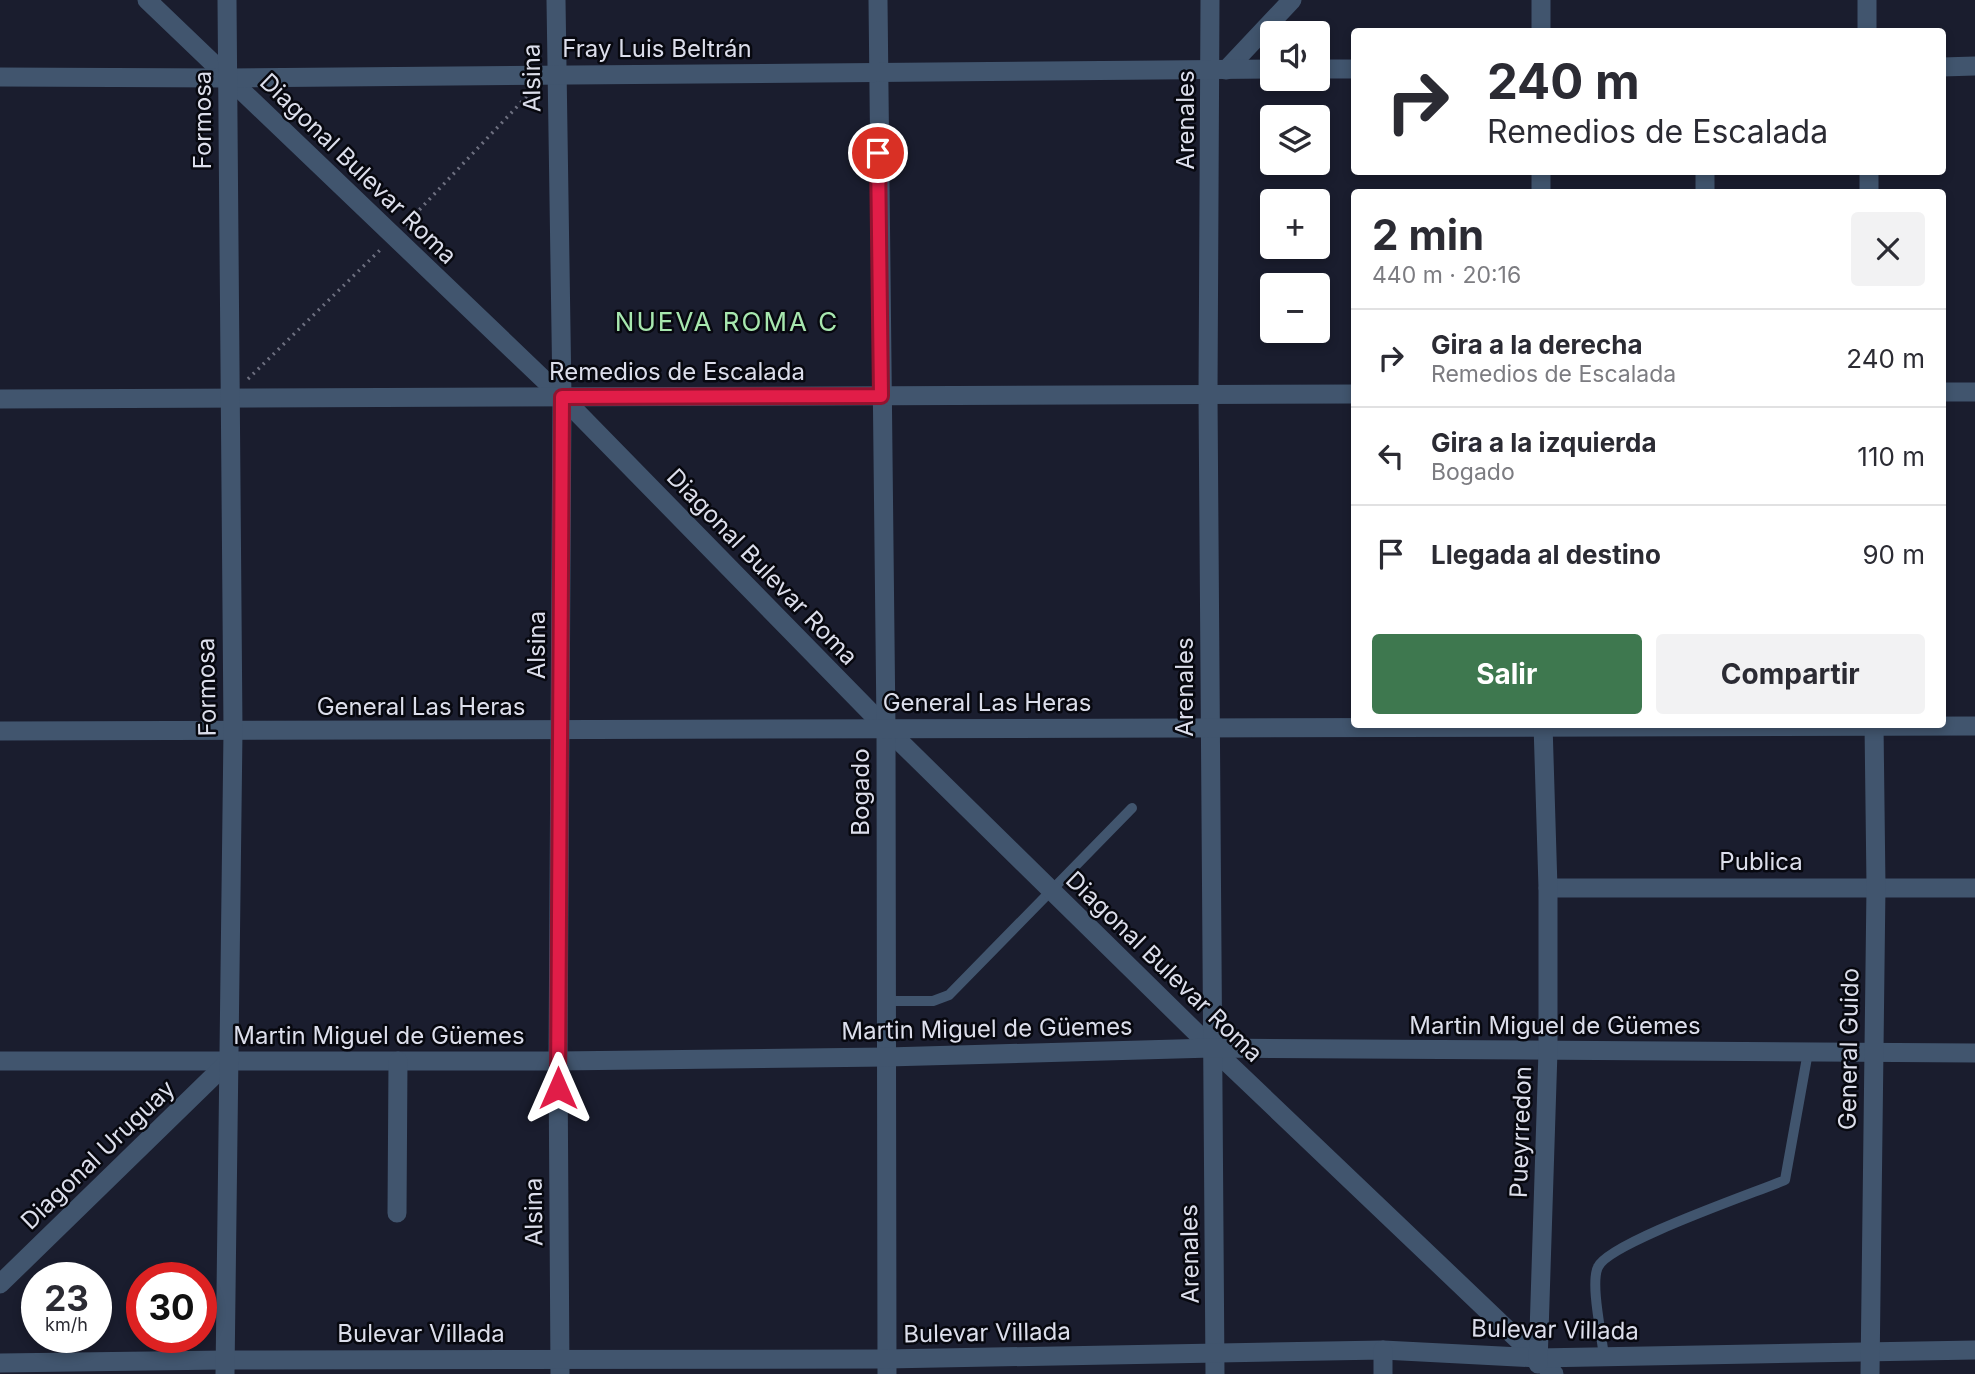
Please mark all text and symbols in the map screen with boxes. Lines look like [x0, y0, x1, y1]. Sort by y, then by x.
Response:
map controls [1260, 21, 1330, 343]
button: sound [1260, 21, 1330, 91]
street label: Fray Luis Beltrán [562, 34, 752, 63]
street label: Alsina [516, 44, 547, 113]
text: 240 m [1487, 52, 1640, 111]
icon: right [1372, 56, 1463, 147]
street label: Diagonal Bulevar Roma [254, 67, 463, 270]
street label: Arenales [1171, 70, 1200, 170]
street label: Formosa [188, 71, 217, 169]
button: layers [1260, 105, 1330, 175]
text: Remedios de Escalada [1487, 112, 1828, 151]
pin [848, 123, 908, 183]
icon: arrive [859, 134, 897, 172]
button: + [1260, 189, 1330, 259]
text: 2 min [1372, 209, 1484, 260]
button: close [1851, 212, 1925, 286]
text: 440 m · 20:16 [1372, 261, 1521, 289]
button: − [1260, 273, 1330, 343]
district label: NUEVA ROMA C [615, 306, 839, 337]
text: Gira a la derecha [1431, 329, 1643, 360]
icon: right [1372, 339, 1410, 377]
text: 240 m [1846, 343, 1925, 374]
street label: Remedios de Escalada [549, 357, 805, 386]
text: Remedios de Escalada [1431, 360, 1676, 388]
text: Gira a la izquierda [1431, 427, 1657, 458]
icon: left [1372, 437, 1410, 475]
text: 110 m [1857, 441, 1925, 472]
text: Bogado [1431, 458, 1515, 486]
street label: Diagonal Bulevar Roma [661, 462, 864, 671]
icon: arrive [1372, 535, 1410, 573]
text: Llegada al destino [1431, 539, 1661, 570]
text: 90 m [1862, 539, 1925, 570]
street label: Alsina [522, 611, 551, 679]
button: Salir [1372, 634, 1642, 714]
button: Compartir [1656, 634, 1925, 714]
street label: Formosa [191, 637, 222, 737]
street label: Arenales [1170, 637, 1199, 737]
street label: General Las Heras [883, 688, 1091, 717]
street label: General Las Heras [317, 692, 525, 721]
street label: Bogado [846, 748, 875, 836]
street label: Publica [1719, 847, 1803, 876]
street label: Diagonal Bulevar Roma [1060, 865, 1269, 1068]
street label: General Guido [1833, 968, 1864, 1130]
street label: Martin Miguel de Güemes [841, 1011, 1133, 1046]
street label: Martin Miguel de Güemes [1409, 1011, 1701, 1040]
street label: Martin Miguel de Güemes [233, 1021, 525, 1050]
position arrow [521, 1051, 595, 1125]
street label: Pueyrredon [1504, 1066, 1537, 1198]
street label: Diagonal Uruguay [15, 1074, 181, 1235]
street label: Alsina [518, 1178, 549, 1247]
street label: Arenales [1174, 1204, 1205, 1304]
speed limit sign: 30 [126, 1262, 217, 1353]
text: 23 [44, 1277, 89, 1319]
text: km/h [45, 1314, 88, 1335]
street label: Bulevar Villada [1471, 1314, 1639, 1345]
street label: Bulevar Villada [903, 1317, 1071, 1348]
street label: Bulevar Villada [337, 1319, 505, 1348]

